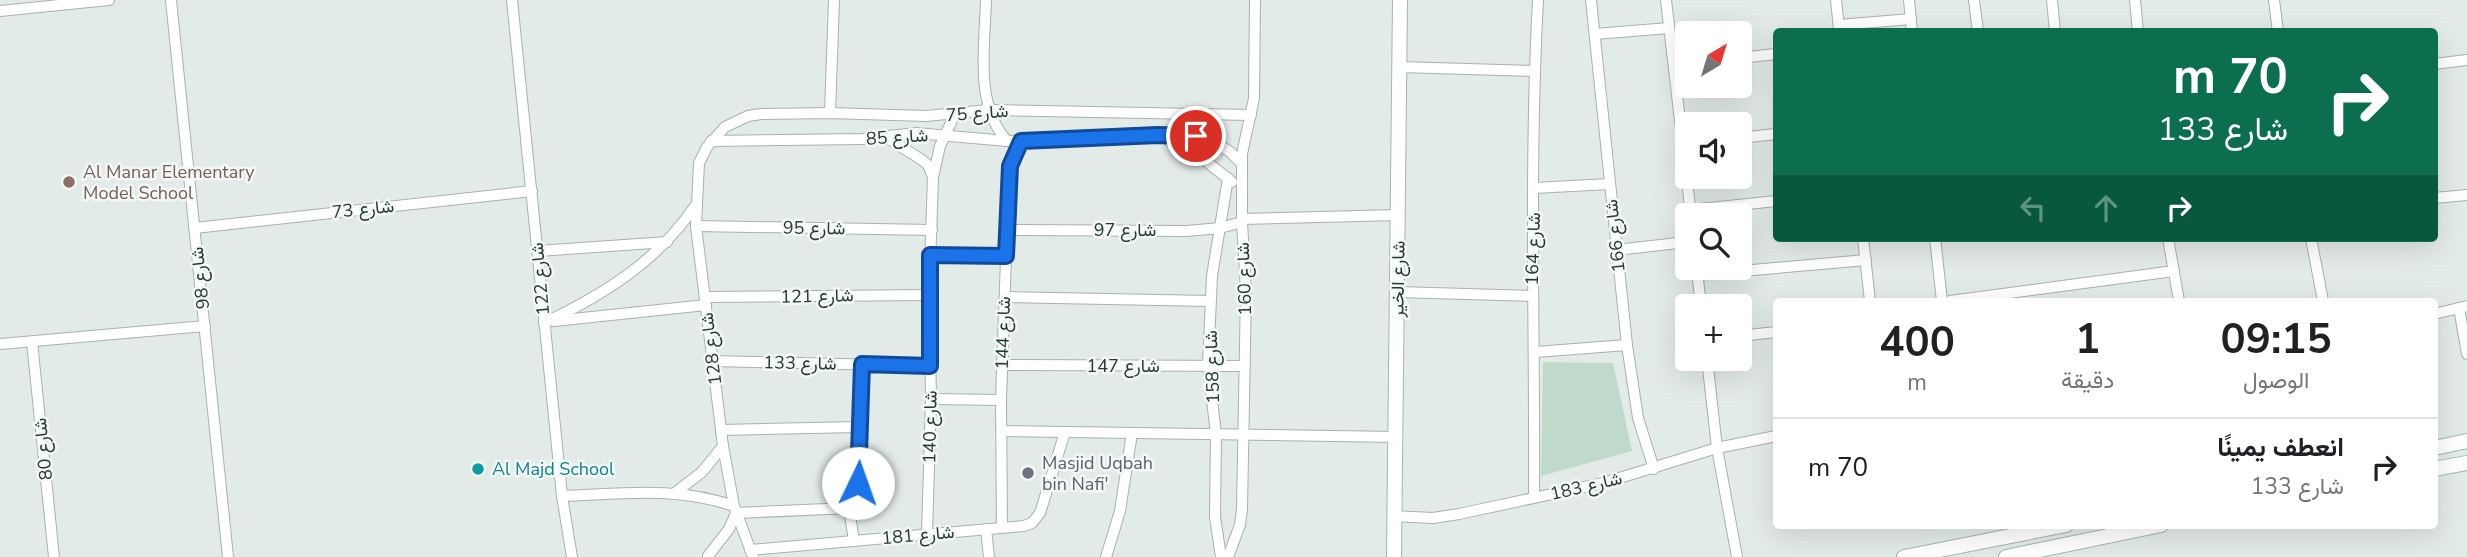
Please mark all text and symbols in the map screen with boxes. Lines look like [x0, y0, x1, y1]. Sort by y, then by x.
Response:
north arrow [1675, 21, 1752, 98]
map controls [1675, 21, 1752, 371]
text: 70 m [2173, 43, 2288, 110]
icon: right [2312, 56, 2403, 147]
street label: شارع 75 [945, 99, 1009, 127]
pin [1166, 106, 1226, 166]
text: شارع 133 [2158, 108, 2288, 151]
button: sound [1675, 112, 1752, 189]
icon: arrive [1177, 117, 1215, 155]
street label: شارع 85 [865, 123, 929, 151]
place label: Al Manar Elementary Model School [83, 160, 255, 205]
marker: Al Manar Elementary Model School [61, 174, 77, 190]
icon: left [2014, 189, 2052, 227]
icon: ahead [2087, 189, 2125, 227]
icon: right [2160, 189, 2198, 227]
street label: شارع 73 [331, 194, 395, 224]
street label: شارع 166 [1599, 198, 1631, 274]
button: search [1675, 203, 1752, 280]
street label: شارع 164 [1520, 212, 1546, 286]
street label: شارع 95 [783, 215, 845, 241]
street label: شارع 97 [1094, 218, 1156, 242]
street label: شارع 122 [525, 241, 555, 317]
street label: شارع الخير [1385, 241, 1411, 318]
street label: شارع 160 [1231, 242, 1257, 316]
street label: شارع 98 [185, 246, 215, 310]
street label: شارع 121 [780, 283, 854, 309]
button: + [1675, 294, 1752, 371]
street label: شارع 144 [990, 296, 1016, 370]
street label: شارع 128 [695, 311, 727, 387]
text: 1 [2075, 311, 2100, 368]
text: 09:15 [2221, 311, 2332, 368]
text: 400 [1879, 314, 1955, 371]
street label: شارع 158 [1199, 330, 1225, 404]
street label: شارع 133 [763, 350, 837, 376]
street label: شارع 147 [1086, 354, 1160, 378]
text: دقيقة [2061, 365, 2114, 396]
text: الوصول [2243, 365, 2309, 396]
text: m [1907, 367, 1927, 398]
street label: شارع 140 [917, 390, 943, 464]
street label: شارع 80 [28, 417, 58, 481]
text: انعطف يمينًا [2217, 430, 2344, 465]
position arrow [821, 446, 895, 520]
icon: right [2365, 448, 2403, 486]
text: 70 m [1808, 450, 1868, 485]
place label: Masjid Uqbah bin Nafi' [1042, 451, 1153, 496]
place label: Al Majd School [492, 457, 615, 481]
marker: Al Majd School [470, 461, 486, 477]
marker: Masjid Uqbah bin Nafi' [1020, 465, 1036, 481]
street label: شارع 183 [1548, 466, 1624, 506]
text: شارع 133 [2250, 471, 2344, 502]
street label: شارع 181 [880, 520, 956, 550]

